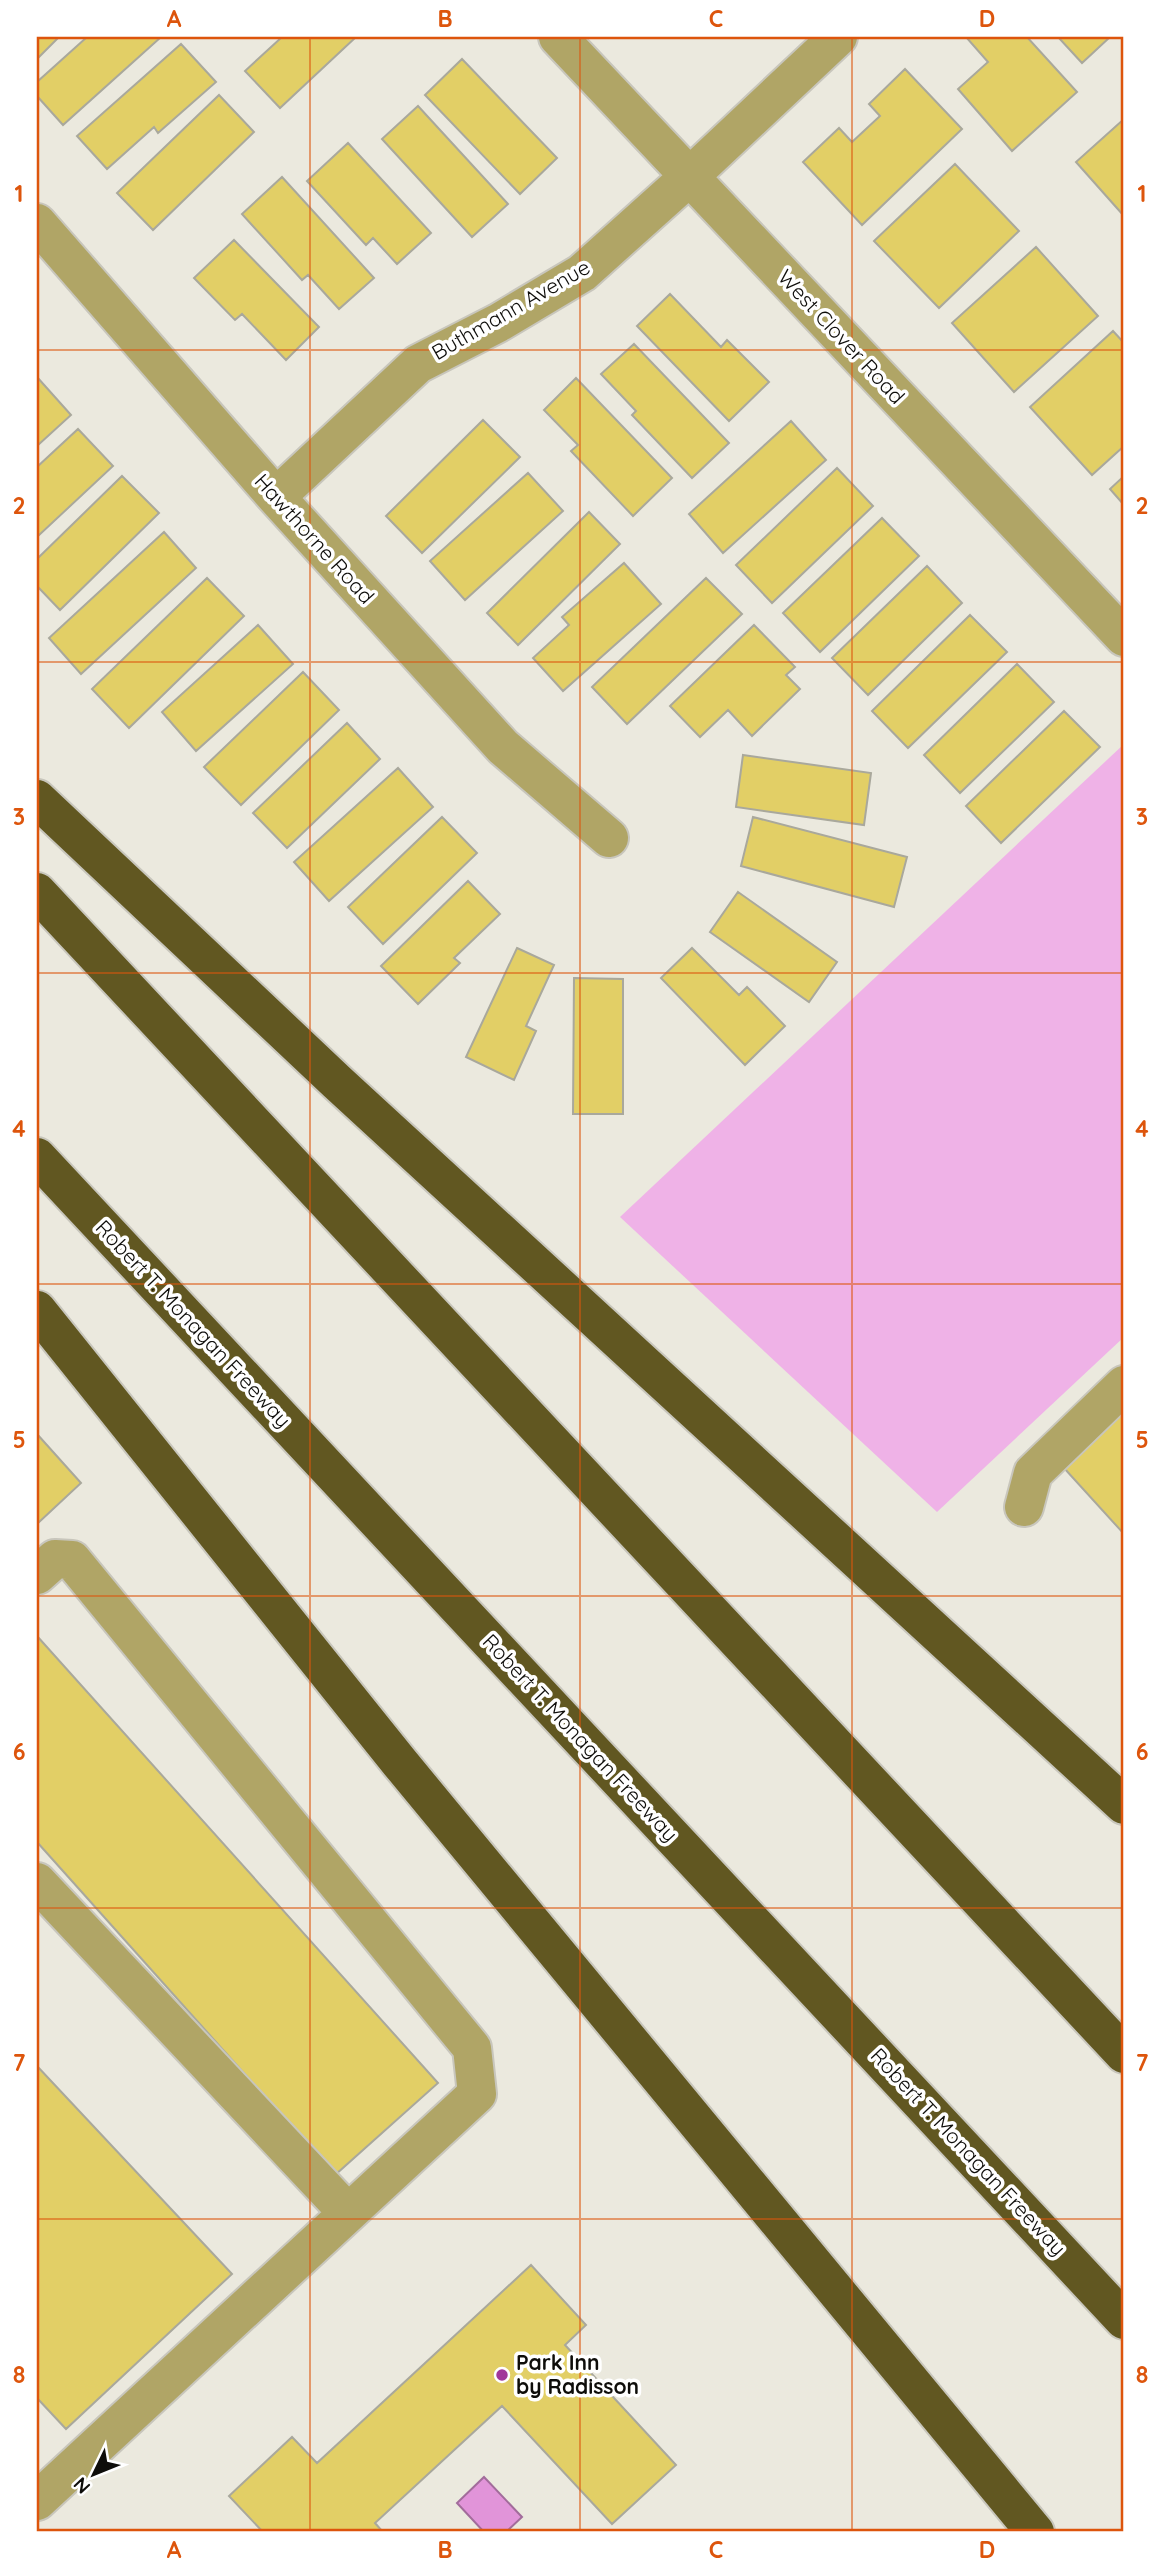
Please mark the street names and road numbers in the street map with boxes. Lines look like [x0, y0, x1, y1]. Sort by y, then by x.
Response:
street label: Buthmann Avenue [427, 253, 594, 365]
street label: West Clover Road [773, 264, 911, 409]
street label: Hawthorne Road [249, 468, 380, 609]
street label: Robert T. Monagan Freeway [91, 1214, 297, 1433]
street label: Robert T. Monagan Freeway [478, 1628, 684, 1847]
street label: Robert T. Monagan Freeway [866, 2042, 1072, 2261]

